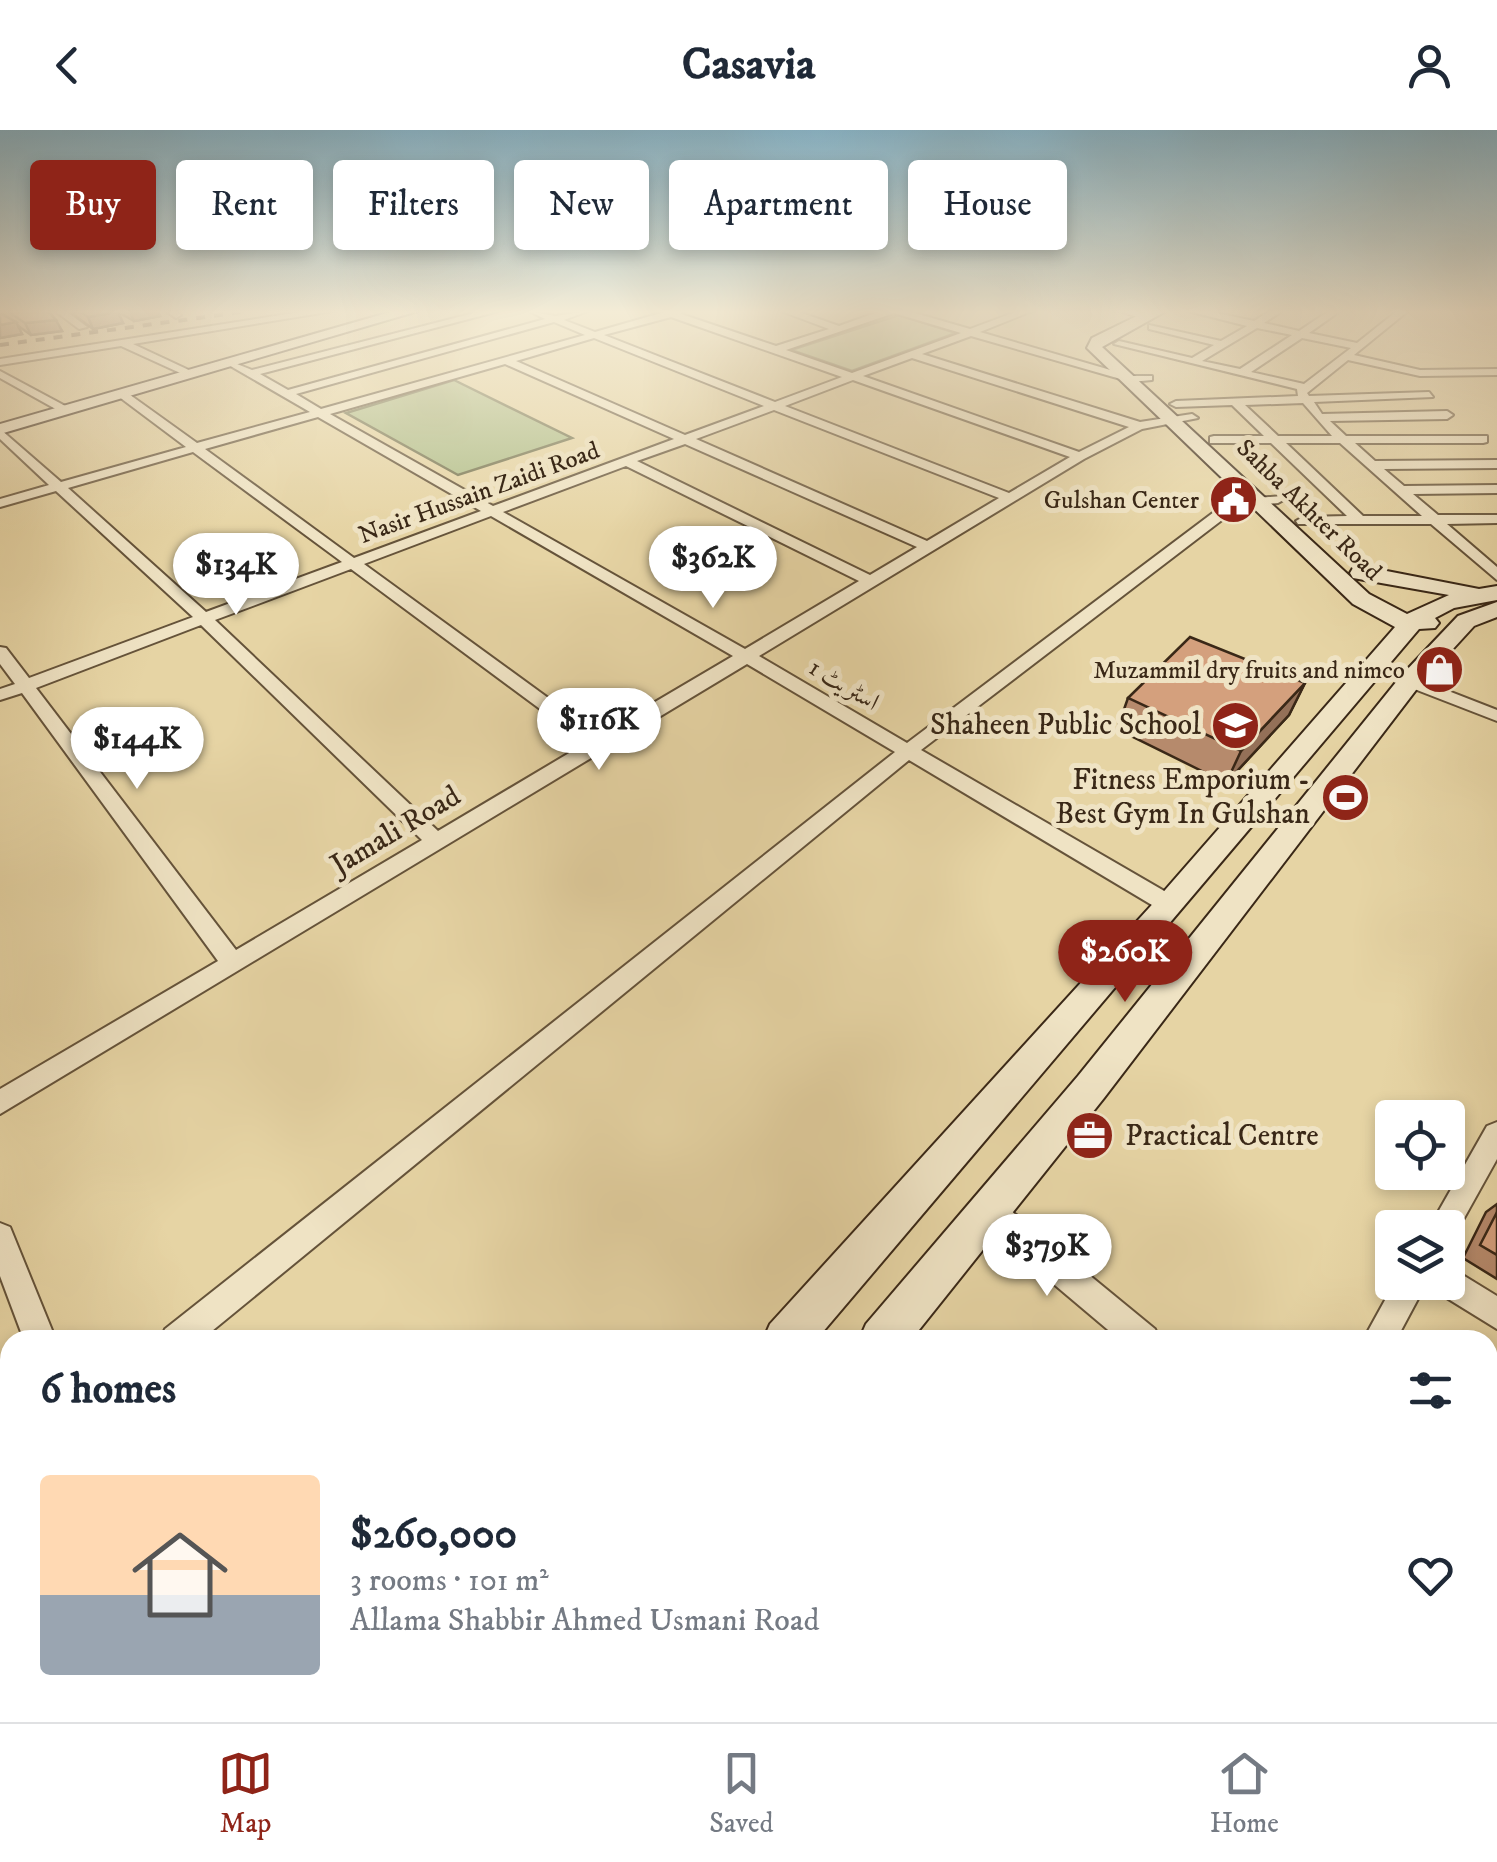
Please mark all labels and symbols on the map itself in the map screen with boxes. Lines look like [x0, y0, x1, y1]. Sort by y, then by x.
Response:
street label: Sahba Akhter Road [1230, 433, 1389, 588]
street label: Nasir Hussain Zaidi Road [354, 435, 604, 551]
public building icon: Gulshan Center [1208, 474, 1260, 526]
place label: Gulshan Center [1044, 485, 1200, 516]
pin: $362K [643, 526, 783, 611]
pin: $134K [166, 533, 306, 618]
shop icon: Muzammil dry fruits and nimco [1414, 644, 1466, 696]
street label: اسٹریٹ 1 [803, 652, 885, 718]
place label: Muzammil dry fruits and nimco [1093, 655, 1405, 686]
pin: $116K [529, 688, 669, 773]
school or university icon: Shaheen Public School [1210, 699, 1262, 751]
pin: $144K [67, 707, 207, 792]
place label: Shaheen Public School [930, 707, 1201, 744]
place label: Fitness Emporium - Best Gym In Gulshan [1055, 762, 1310, 833]
sports icon: Fitness Emporium - Best Gym In Gulshan [1319, 771, 1371, 823]
street label: Jamali Road [322, 778, 468, 886]
pin: $260K [1055, 920, 1195, 1005]
office icon: Practical Centre [1064, 1110, 1116, 1162]
place label: Practical Centre [1125, 1118, 1319, 1155]
pin: $379K [977, 1214, 1117, 1299]

